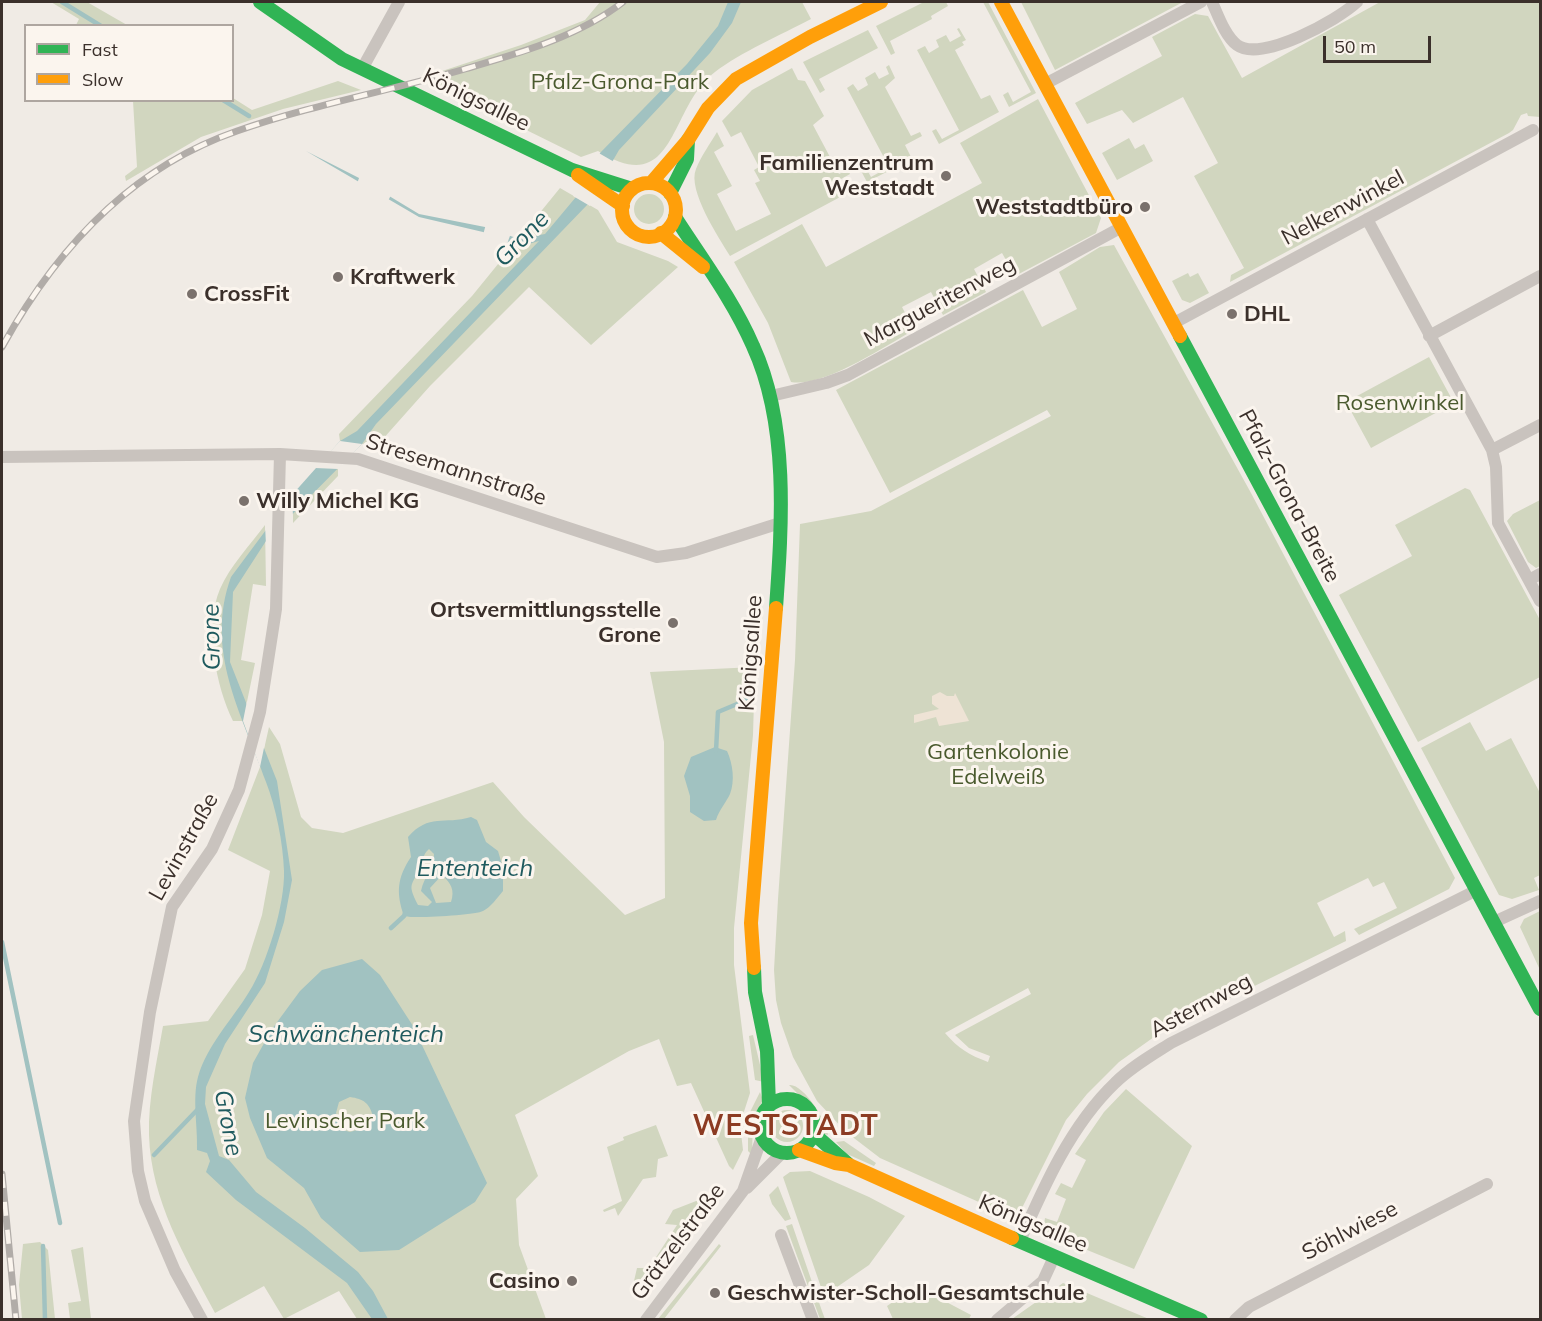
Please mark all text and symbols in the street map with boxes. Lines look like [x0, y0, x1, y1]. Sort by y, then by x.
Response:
legend [24, 24, 234, 102]
scale bar [1326, 24, 1434, 62]
text: 50 m [1334, 35, 1376, 58]
text: Fast [82, 38, 118, 61]
street label: Königsallee [418, 63, 534, 137]
text: Slow [82, 68, 123, 91]
park label: Pfalz-Grona-Park [531, 69, 709, 95]
place label: Familienzentrum Weststadt [759, 150, 934, 202]
street label: Nelkenwinkel [1277, 165, 1409, 251]
marker: Familienzentrum Weststadt [939, 169, 953, 183]
place label: Weststadtbüro [975, 194, 1133, 220]
marker: Weststadtbüro [1138, 200, 1152, 214]
water label: Grone [488, 205, 556, 273]
street label: Margueritenweg [860, 251, 1020, 353]
place label: Kraftwerk [350, 264, 455, 290]
marker: Kraftwerk [331, 270, 345, 284]
place label: CrossFit [204, 281, 289, 307]
marker: CrossFit [185, 287, 199, 301]
place label: DHL [1244, 301, 1290, 327]
marker: DHL [1225, 307, 1239, 321]
park label: Rosenwinkel [1336, 390, 1464, 416]
street label: Pfalz-Grona-Breite [1232, 405, 1346, 587]
street label: Stresemannstraße [363, 428, 549, 512]
place label: Willy Michel KG [256, 488, 419, 514]
marker: Willy Michel KG [237, 494, 251, 508]
street label: Königsallee [734, 594, 768, 712]
place label: Ortsvermittlungsstelle Grone [430, 597, 661, 648]
water label: Grone [197, 603, 227, 671]
marker: Ortsvermittlungsstelle Grone [666, 616, 680, 630]
park label: Gartenkolonie Edelweiß [927, 739, 1069, 790]
street label: Levinstraße [144, 789, 224, 905]
water label: Ententeich [417, 855, 533, 883]
street label: Asternweg [1146, 968, 1256, 1044]
water label: Schwänchenteich [248, 1021, 444, 1049]
water label: Grone [207, 1087, 249, 1159]
park label: Levinscher Park [265, 1108, 425, 1134]
district label: WESTSTADT [693, 1110, 879, 1144]
street label: Grätzelstraße [626, 1179, 730, 1305]
street label: Königsallee [974, 1189, 1092, 1259]
street label: Söhlwiese [1298, 1196, 1402, 1266]
place label: Casino [489, 1268, 560, 1294]
marker: Casino [565, 1274, 579, 1288]
place label: Geschwister-Scholl-Gesamtschule [727, 1280, 1084, 1306]
marker: Geschwister-Scholl-Gesamtschule [708, 1286, 722, 1300]

